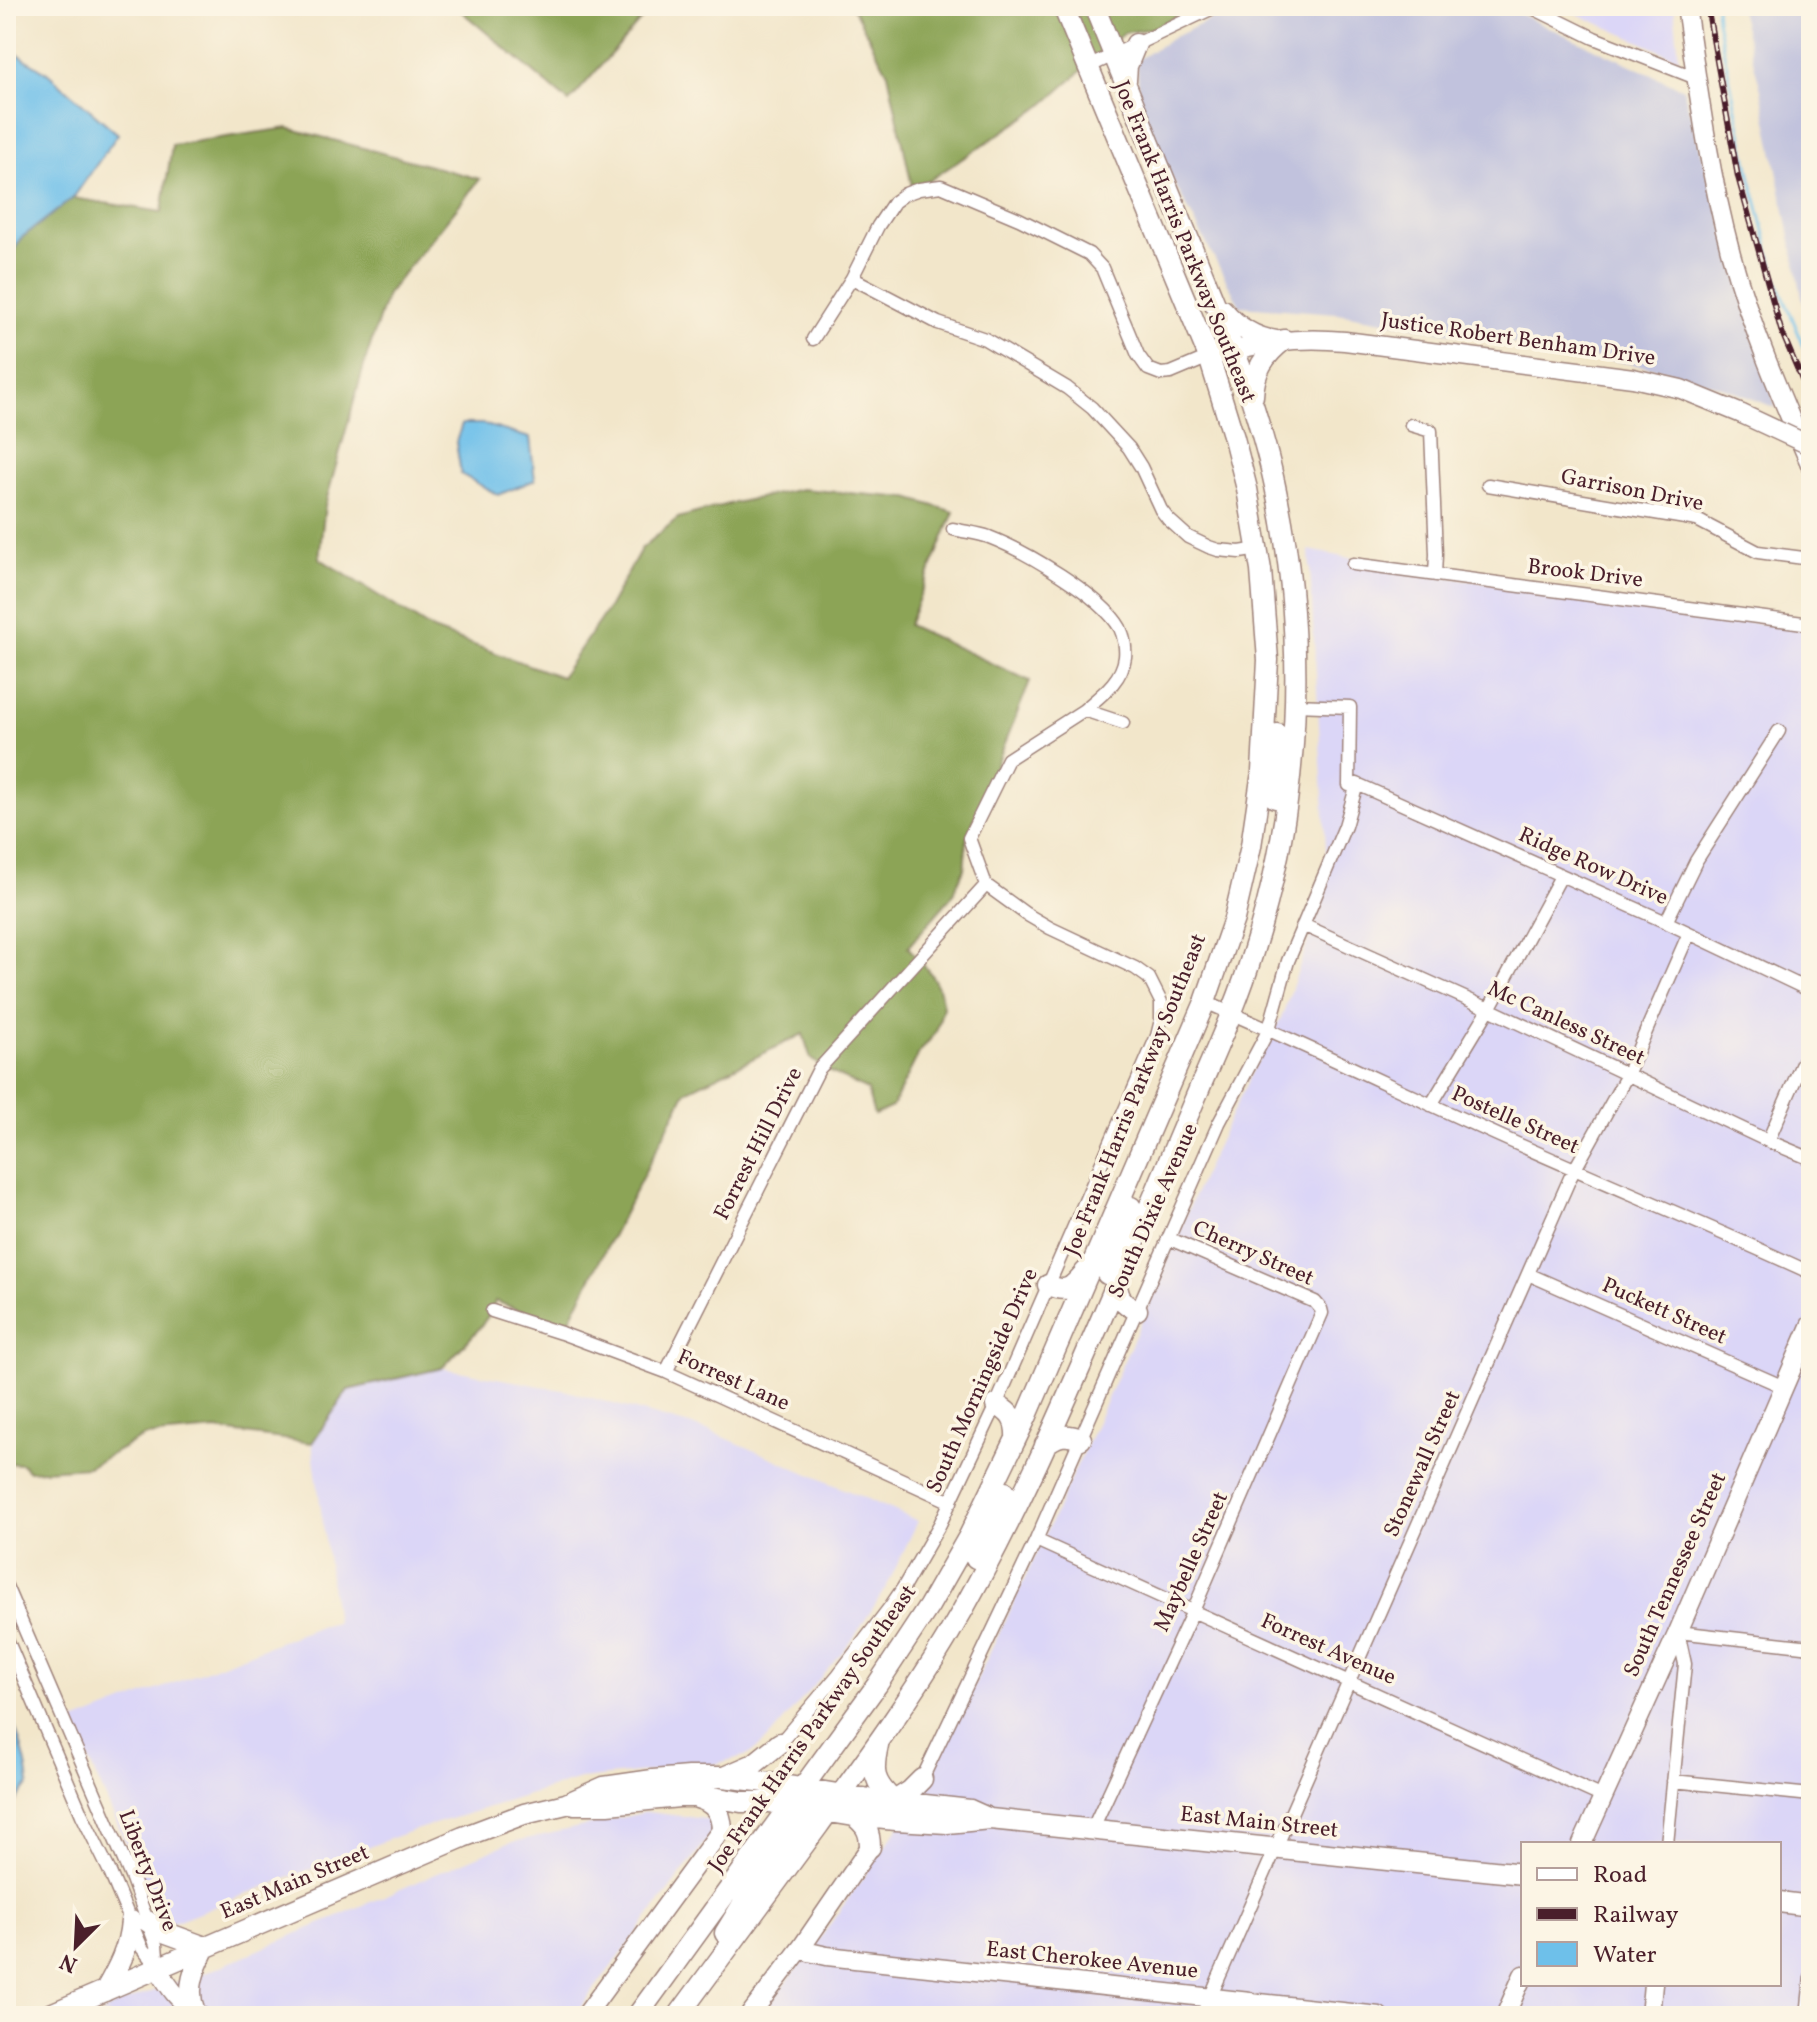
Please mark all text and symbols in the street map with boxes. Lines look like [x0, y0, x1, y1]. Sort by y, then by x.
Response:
street label: Joe Frank Harris Parkway Southeast [1105, 76, 1263, 408]
street label: Justice Robert Benham Drive [1379, 305, 1657, 375]
street label: Garrison Drive [1558, 462, 1706, 520]
street label: Brook Drive [1525, 552, 1645, 596]
street label: Ridge Row Drive [1513, 820, 1673, 914]
street label: Joe Frank Harris Parkway Southeast [1057, 929, 1215, 1261]
street label: Mc Canless Street [1482, 974, 1650, 1074]
street label: Forrest Hill Drive [707, 1062, 811, 1226]
street label: Postelle Street [1446, 1079, 1584, 1163]
street label: South Dixie Avenue [1101, 1118, 1207, 1304]
street label: Cherry Street [1187, 1213, 1319, 1295]
street label: South Morningside Drive [919, 1263, 1047, 1499]
street label: Puckett Street [1597, 1271, 1732, 1353]
street label: Forrest Lane [672, 1342, 794, 1420]
street label: Stonewall Street [1377, 1385, 1469, 1542]
street label: South Tennessee Street [1617, 1467, 1735, 1682]
street label: Maybelle Street [1147, 1487, 1237, 1637]
street label: Joe Frank Harris Parkway Southeast [701, 1579, 925, 1879]
street label: Forrest Avenue [1255, 1606, 1401, 1694]
street label: East Main Street [1178, 1799, 1340, 1847]
street label: Liberty Drive [110, 1806, 184, 1936]
street label: East Main Street [216, 1838, 374, 1928]
legend [1521, 1842, 1781, 1986]
text: Road [1593, 1859, 1647, 1893]
text: Railway [1593, 1899, 1679, 1933]
north arrow [36, 1906, 116, 1986]
street label: East Cherokee Avenue [984, 1934, 1200, 1988]
text: Water [1593, 1939, 1657, 1973]
text: N [55, 1945, 82, 1979]

